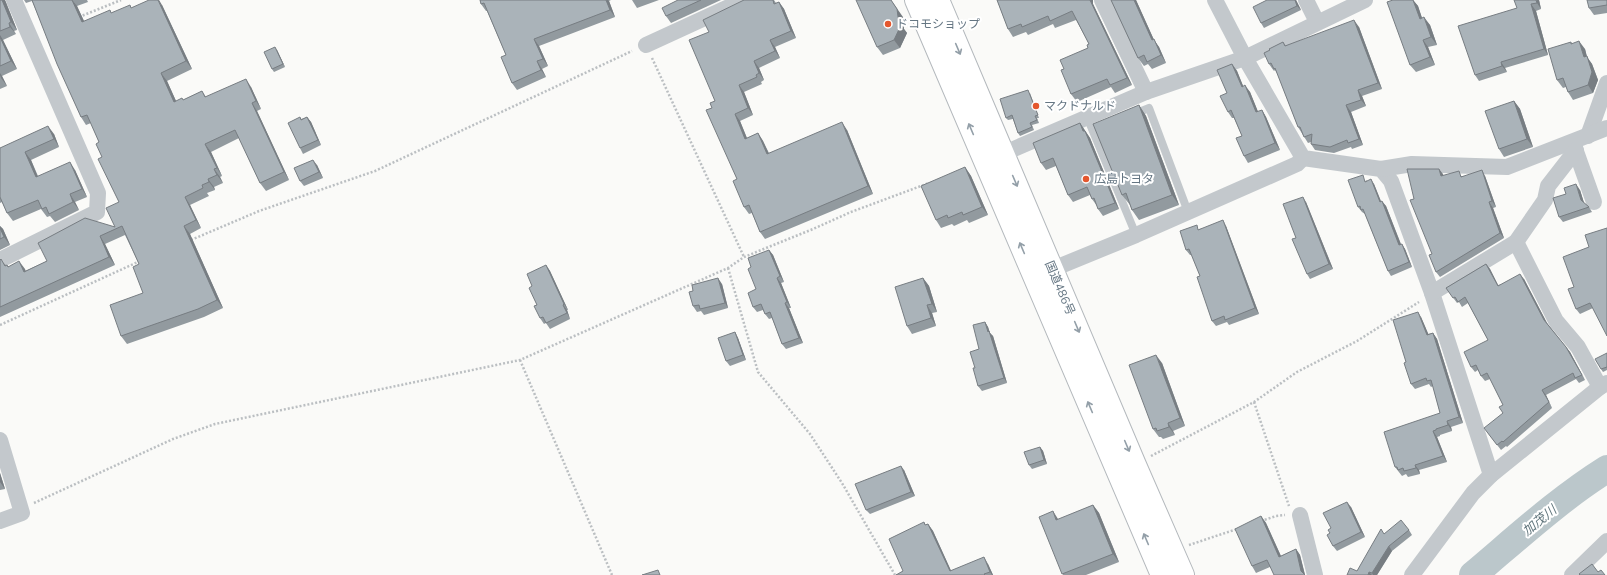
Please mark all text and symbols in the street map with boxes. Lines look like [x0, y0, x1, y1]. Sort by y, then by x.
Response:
place label: ドコモショップ [896, 16, 980, 32]
marker: ドコモショップ [883, 19, 893, 29]
one-way arrow [955, 42, 963, 54]
place label: マクドナルド [1044, 98, 1116, 114]
marker: マクドナルド [1031, 101, 1041, 111]
one-way arrow [967, 123, 974, 135]
place label: 広島トヨタ [1094, 171, 1154, 187]
marker: 広島トヨタ [1081, 174, 1091, 184]
one-way arrow [1011, 175, 1019, 187]
one-way arrow [1018, 243, 1025, 255]
street label: 国道486号 [1041, 258, 1079, 318]
one-way arrow [1073, 320, 1081, 332]
one-way arrow [1085, 401, 1093, 413]
one-way arrow [1124, 440, 1131, 452]
water label: 加茂川 [1519, 500, 1562, 540]
one-way arrow [1142, 534, 1149, 546]

